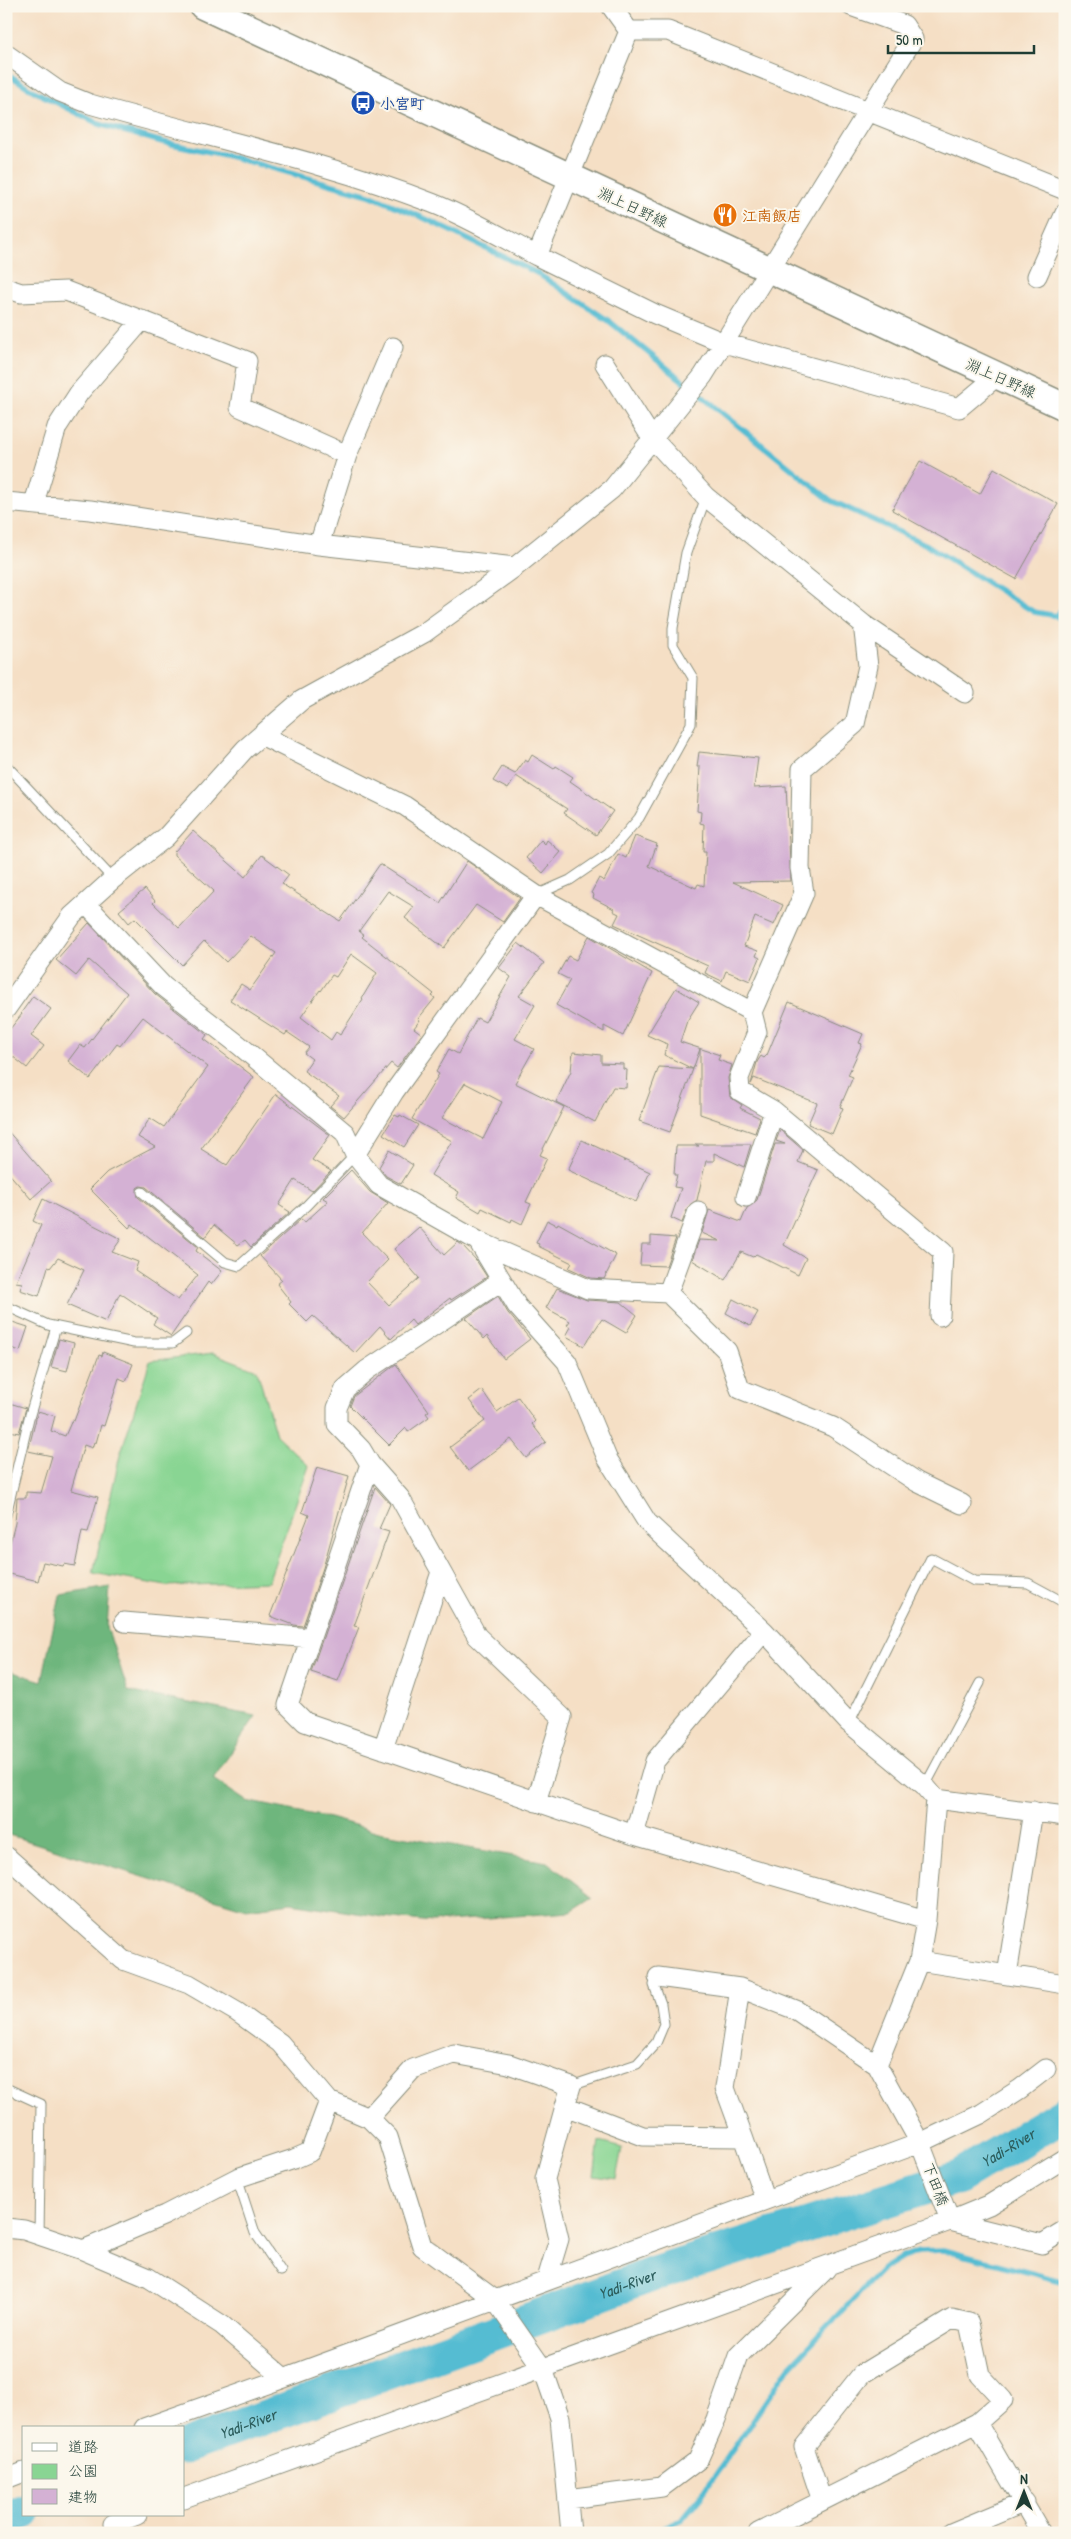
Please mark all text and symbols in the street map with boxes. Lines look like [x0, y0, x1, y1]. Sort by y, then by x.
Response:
scale bar [888, 22, 1035, 54]
text: 50 m [896, 29, 923, 50]
bus stop icon: 小宮町 [350, 90, 376, 116]
place label: 小宮町 [380, 93, 425, 114]
street label: 淵上日野線 [595, 182, 671, 232]
restaurant icon: 江南飯店 [712, 202, 738, 228]
place label: 江南飯店 [742, 205, 802, 226]
street label: 淵上日野線 [962, 353, 1040, 403]
water label: Yadi-River [977, 2122, 1041, 2172]
street label: 下田橋 [918, 2159, 954, 2209]
water label: Yadi-River [595, 2263, 660, 2305]
water label: Yadi-River [216, 2402, 281, 2444]
legend [22, 2426, 185, 2516]
text: 道路 [68, 2436, 98, 2457]
text: 公園 [68, 2460, 98, 2481]
north arrow [998, 2466, 1048, 2516]
text: N [1020, 2469, 1028, 2488]
text: 建物 [68, 2486, 98, 2507]

